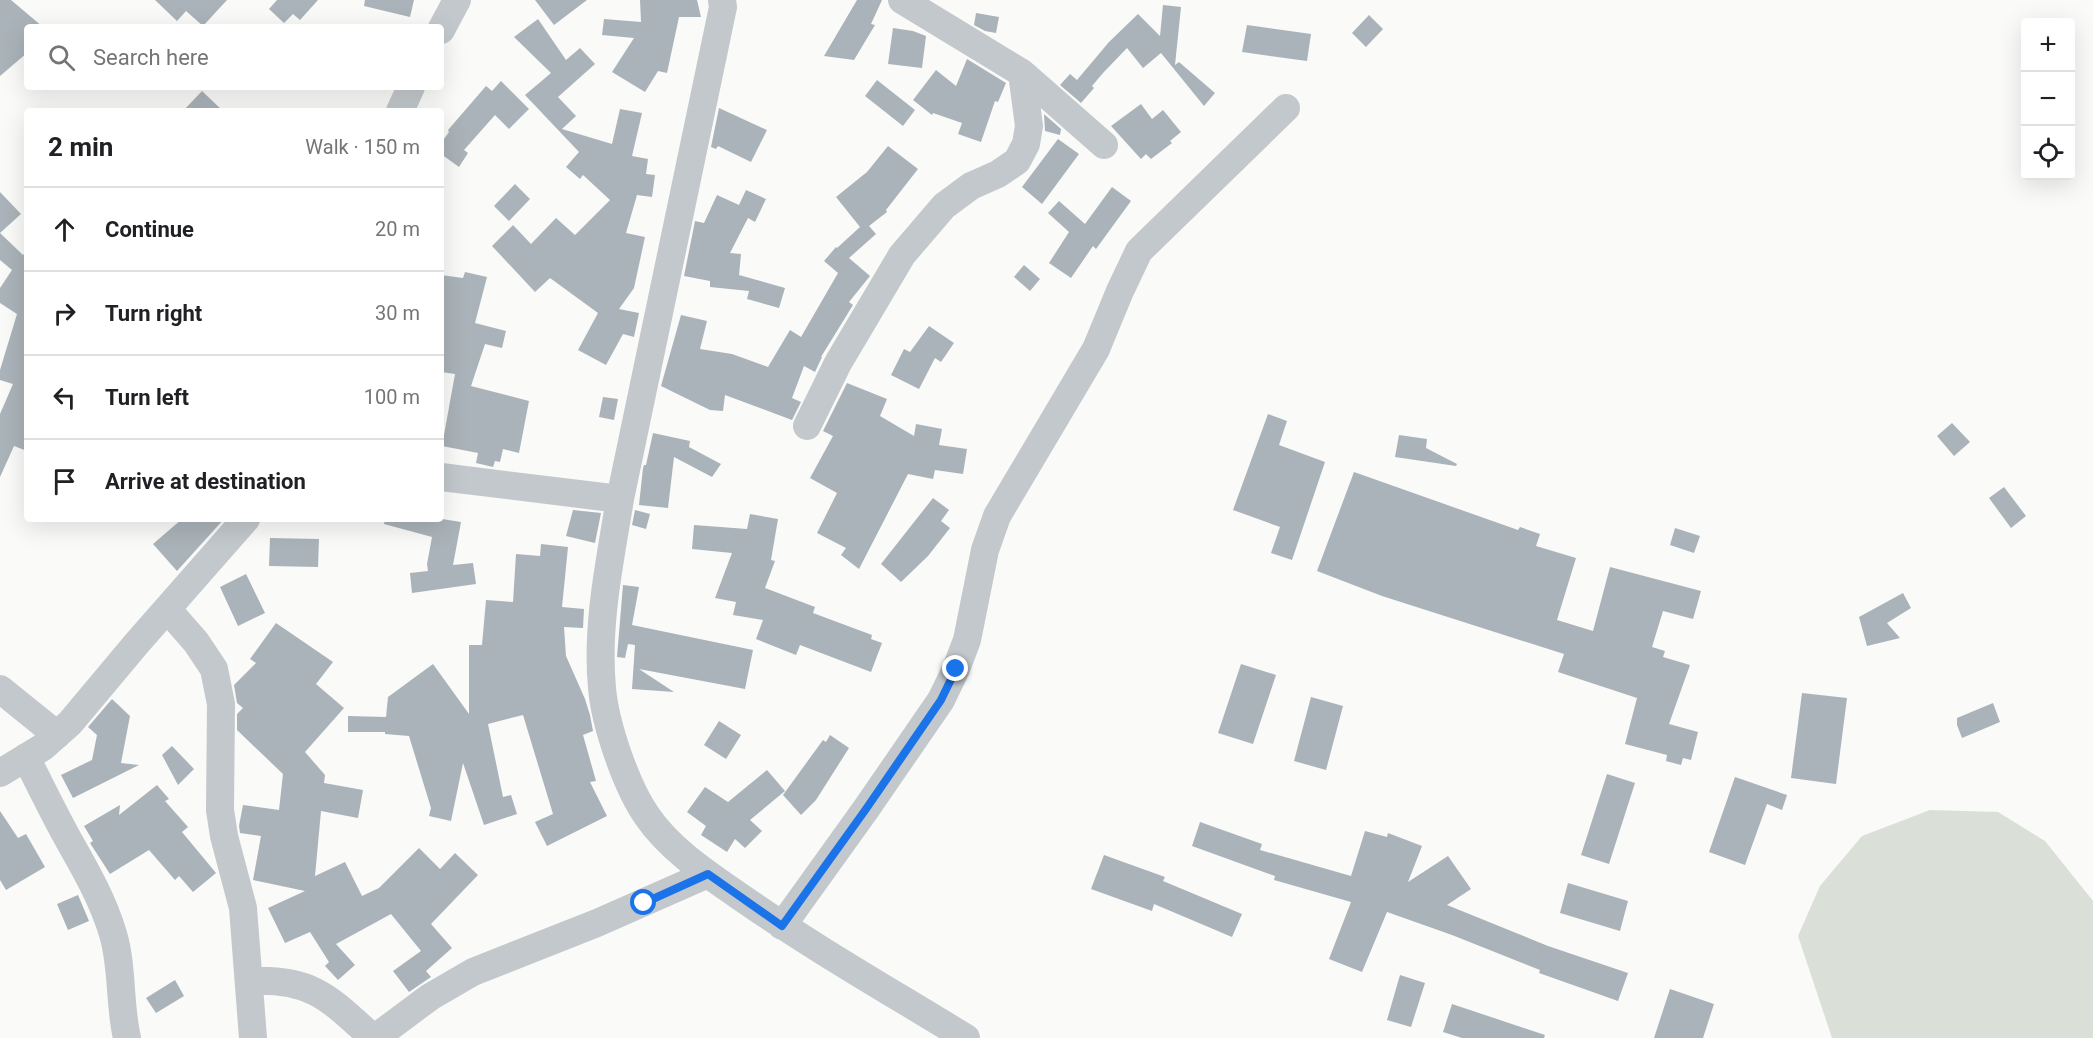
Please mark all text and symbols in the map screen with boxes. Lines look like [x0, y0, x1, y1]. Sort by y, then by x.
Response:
map controls [2021, 18, 2075, 180]
button: + [2021, 18, 2075, 72]
search box [24, 24, 444, 90]
icon: search [45, 41, 78, 74]
text: Search here [93, 45, 209, 70]
button: − [2021, 72, 2075, 126]
button: locate [2021, 126, 2075, 180]
text: 2 min [48, 132, 113, 162]
text: Walk · 150 m [305, 135, 420, 159]
icon: ahead [48, 213, 81, 246]
text: Continue [105, 217, 194, 242]
text: 20 m [375, 217, 420, 241]
icon: right [48, 297, 81, 330]
text: Turn right [105, 301, 202, 326]
text: 30 m [375, 301, 420, 325]
icon: left [48, 381, 81, 414]
text: Turn left [105, 385, 189, 410]
text: 100 m [364, 385, 420, 409]
icon: arrive [48, 465, 81, 498]
text: Arrive at destination [105, 469, 306, 494]
route end [942, 655, 968, 681]
route start [630, 889, 656, 915]

